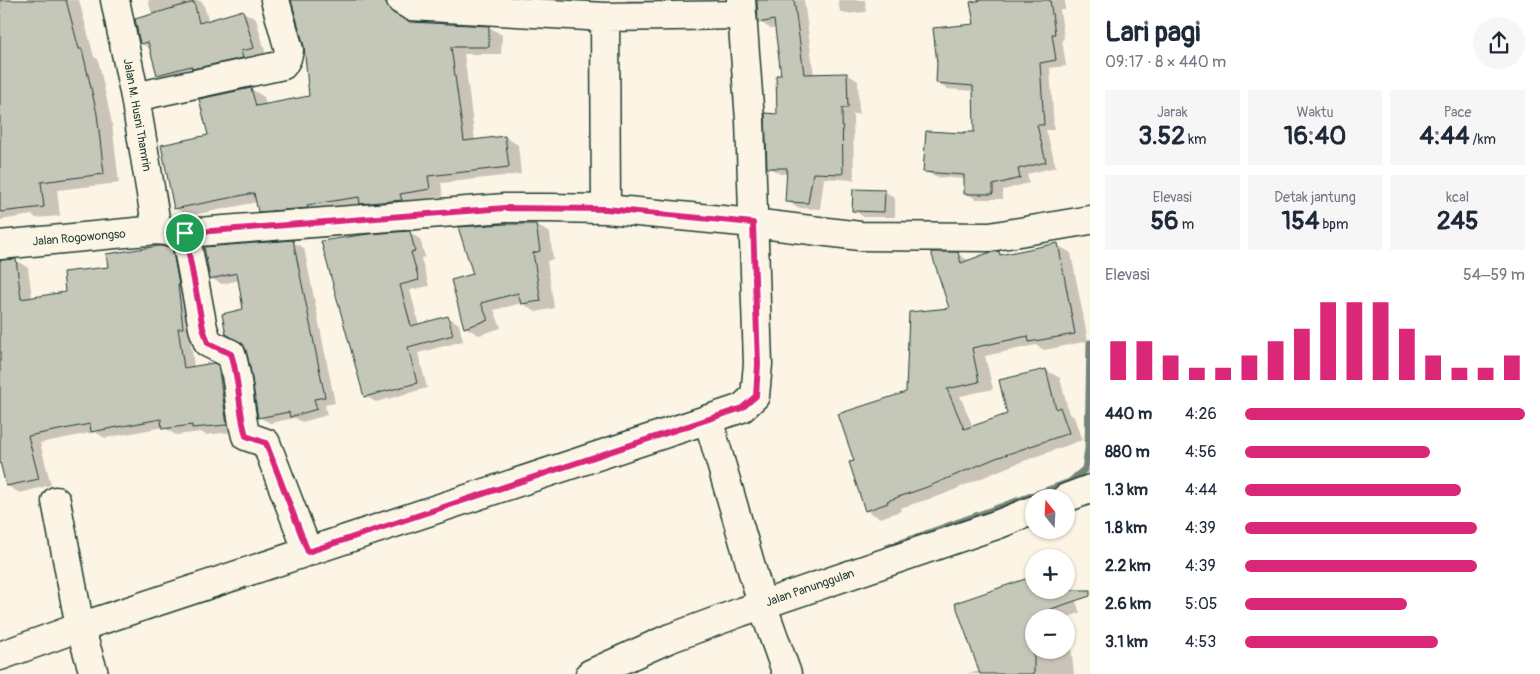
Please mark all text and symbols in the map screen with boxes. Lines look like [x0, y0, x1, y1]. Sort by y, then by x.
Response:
text: Lari pagi [1105, 15, 1200, 50]
button: share [1473, 17, 1525, 69]
text: 09:17 · 8 × 440 m [1105, 52, 1226, 72]
street label: Jalan M. Husni Thamrin [120, 57, 154, 173]
text: Jarak [1157, 104, 1188, 121]
text: Waktu [1296, 104, 1333, 121]
text: Pace [1444, 104, 1472, 121]
text: 3.52 [1138, 121, 1185, 152]
text: 16:40 [1284, 121, 1346, 152]
text: 4:44 [1419, 121, 1470, 152]
text: km [1185, 131, 1206, 148]
text: /km [1470, 131, 1496, 148]
text: Elevasi [1153, 189, 1192, 206]
text: Detak jantung [1274, 189, 1356, 206]
text: kcal [1446, 189, 1469, 206]
text: 56 [1151, 206, 1179, 237]
text: 154 [1282, 206, 1319, 237]
text: 245 [1437, 206, 1479, 237]
pin [164, 212, 206, 254]
text: m [1179, 216, 1194, 233]
text: bpm [1319, 216, 1348, 233]
icon: arrive [171, 219, 199, 247]
street label: Jalan Rogowongso [32, 226, 127, 250]
text: Elevasi [1105, 265, 1150, 285]
text: 54–59 m [1463, 265, 1525, 285]
text: 440 m [1105, 404, 1152, 424]
text: 4:26 [1185, 404, 1217, 424]
text: 880 m [1105, 442, 1150, 462]
text: 4:56 [1185, 442, 1217, 462]
text: 1.3 km [1105, 480, 1148, 500]
text: 4:44 [1185, 480, 1217, 500]
north arrow [1025, 489, 1075, 539]
map controls [1025, 489, 1075, 659]
text: 1.8 km [1105, 518, 1147, 538]
text: 4:39 [1185, 518, 1216, 538]
button: + [1025, 549, 1075, 599]
text: 2.2 km [1105, 556, 1151, 576]
text: 4:39 [1185, 556, 1216, 576]
street label: Jalan Panunggulan [764, 566, 856, 610]
text: 2.6 km [1105, 594, 1151, 614]
text: 5:05 [1185, 594, 1218, 614]
button: − [1025, 609, 1075, 659]
text: 3.1 km [1105, 632, 1148, 652]
text: 4:53 [1185, 632, 1216, 652]

